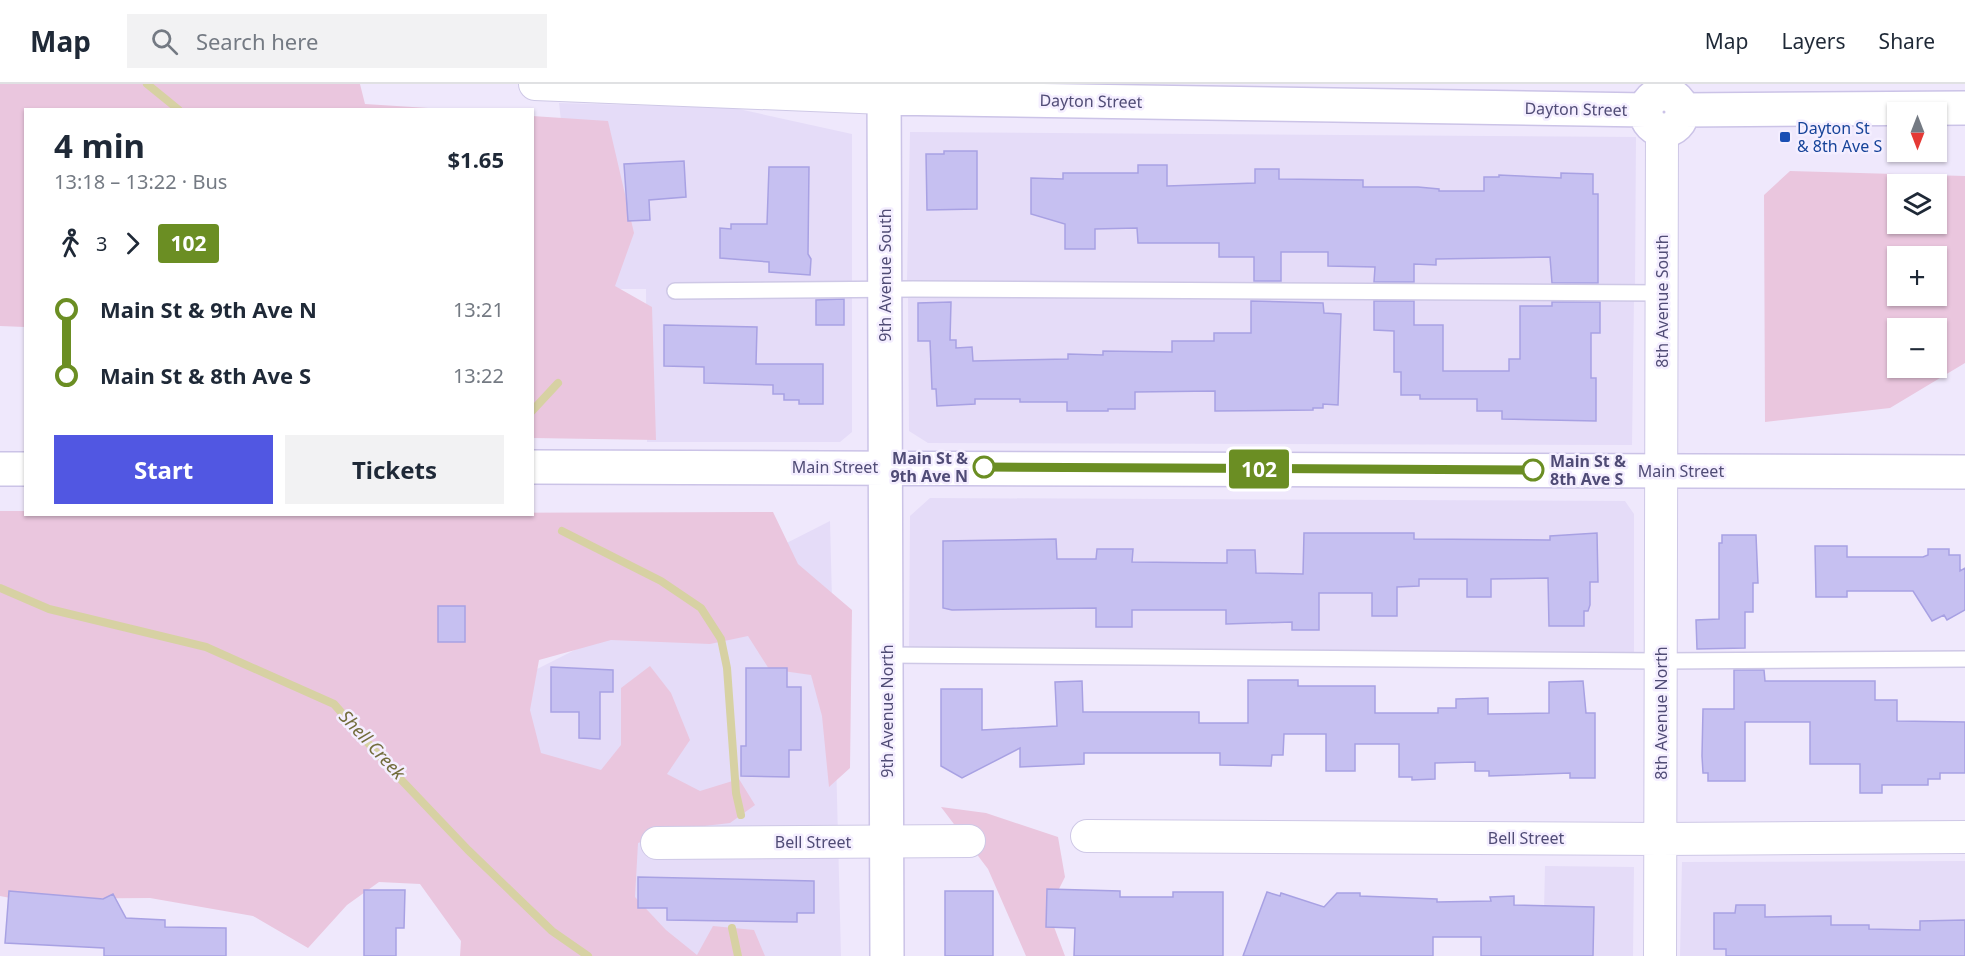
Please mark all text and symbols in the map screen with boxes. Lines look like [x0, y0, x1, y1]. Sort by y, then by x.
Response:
search box [127, 14, 547, 68]
text: Map [30, 22, 91, 60]
icon: search [148, 25, 181, 58]
text: Search here [196, 26, 318, 56]
text: Map [1705, 27, 1749, 55]
text: Layers [1782, 27, 1846, 55]
text: Share [1879, 27, 1935, 55]
street label: Dayton Street [1039, 89, 1143, 113]
street label: Dayton Street [1524, 97, 1628, 121]
north arrow [1887, 102, 1947, 162]
map controls [1887, 102, 1947, 378]
place label: Dayton St & 8th Ave S [1797, 117, 1882, 157]
text: 4 min [54, 123, 145, 168]
marker: Dayton St & 8th Ave S [1778, 130, 1792, 144]
text: $1.65 [447, 144, 504, 174]
text: 13:18 – 13:22 · Bus [54, 168, 227, 195]
button: layers [1887, 174, 1947, 234]
street label: 9th Avenue South [874, 208, 896, 342]
icon: walk [54, 227, 87, 260]
icon: forward [116, 227, 149, 260]
text: 102 [170, 229, 207, 257]
text: 3 [96, 230, 107, 257]
street label: 8th Avenue South [1651, 234, 1673, 368]
button: + [1887, 246, 1947, 306]
text: Main St & 9th Ave N [100, 294, 317, 324]
text: 13:21 [453, 296, 504, 323]
button: − [1887, 318, 1947, 378]
text: Main St & 8th Ave S [100, 360, 311, 390]
text: 13:22 [453, 362, 504, 389]
button: Start [54, 435, 273, 504]
button: Tickets [285, 435, 504, 504]
place label: Main St & 9th Ave N [890, 447, 968, 487]
line badge: 102 [1224, 450, 1294, 488]
place label: Main St & 8th Ave S [1550, 450, 1626, 490]
text: 102 [1241, 455, 1277, 483]
street label: Main Street [792, 456, 878, 478]
marker: Main St & 9th Ave N [973, 456, 995, 478]
marker: Main St & 8th Ave S [1522, 459, 1544, 481]
street label: Main Street [1638, 460, 1724, 482]
street label: 9th Avenue North [876, 644, 898, 778]
street label: 8th Avenue North [1650, 646, 1672, 780]
water label: Shell Creek [334, 704, 412, 785]
street label: Bell Street [1488, 827, 1564, 849]
street label: Bell Street [775, 831, 851, 853]

